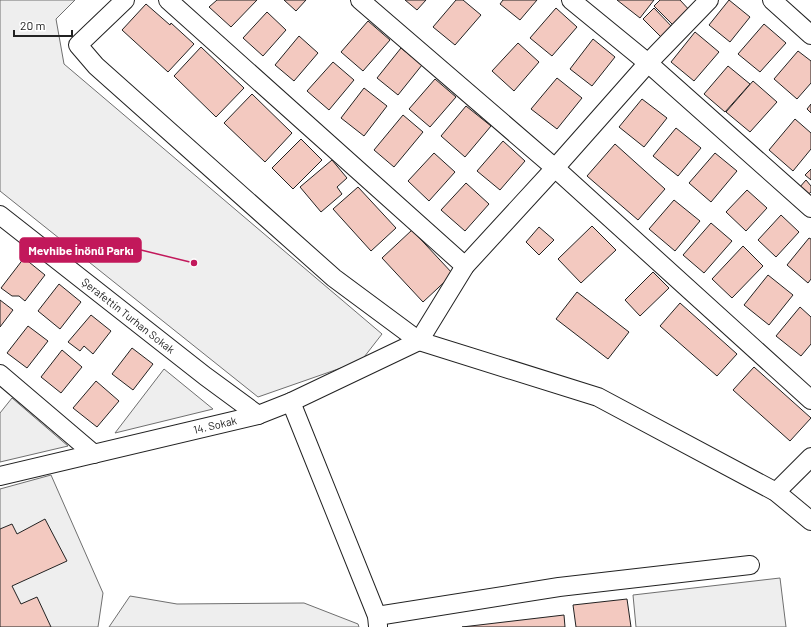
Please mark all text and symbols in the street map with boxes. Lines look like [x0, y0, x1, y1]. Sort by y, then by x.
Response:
scale bar [14, 12, 72, 38]
text: 20 m [20, 18, 46, 32]
callout: Mevhibe İnönü Parkı [20, 238, 141, 262]
text: Mevhibe İnönü Parkı [28, 243, 134, 257]
street label: Şerafettin Turhan Sokak [79, 275, 178, 356]
street label: 14. Sokak [192, 413, 238, 436]

